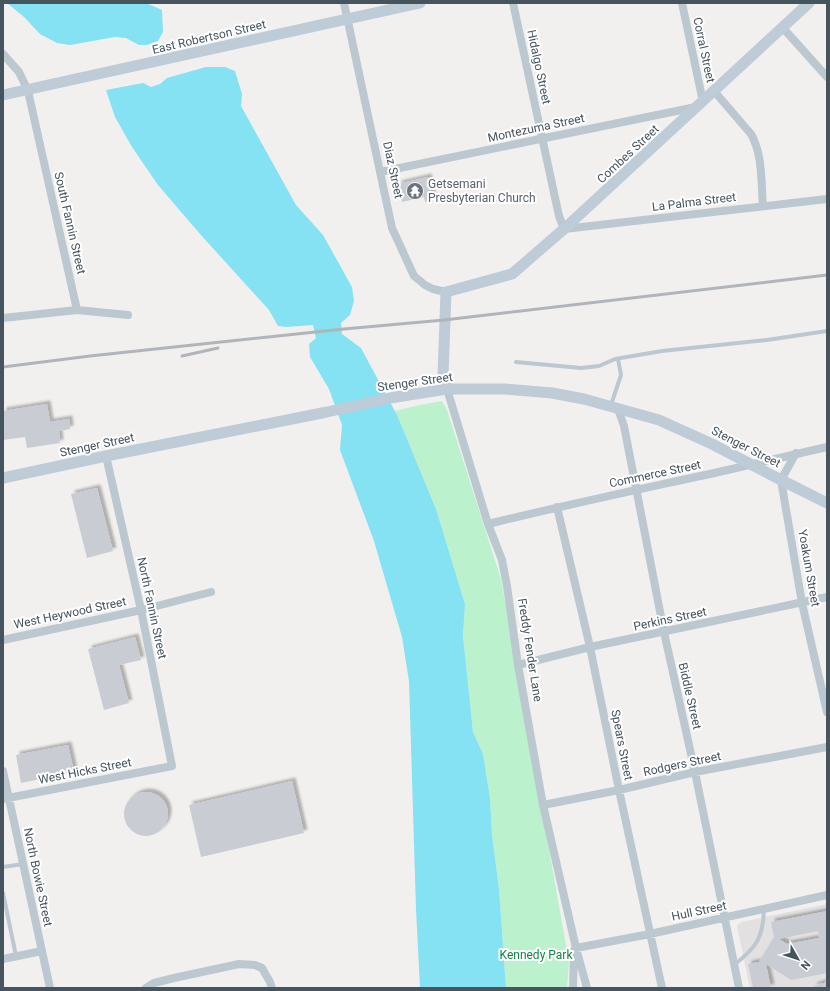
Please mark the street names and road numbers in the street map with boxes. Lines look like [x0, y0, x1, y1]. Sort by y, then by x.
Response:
street label: Corral Street [690, 16, 718, 84]
street label: East Robertson Street [151, 17, 267, 57]
street label: Hidalgo Street [524, 28, 554, 106]
street label: Montezuma Street [486, 111, 586, 145]
street label: Combes Street [594, 122, 662, 186]
street label: Diaz Street [380, 140, 406, 200]
street label: South Fannin Street [51, 171, 89, 276]
street label: La Palma Street [651, 190, 737, 214]
street label: Stenger Street [376, 370, 454, 394]
street label: Stenger Street [709, 424, 783, 470]
street label: Stenger Street [58, 430, 136, 460]
street label: Commerce Street [608, 457, 702, 491]
street label: Yoakum Street [795, 528, 823, 608]
street label: North Fannin Street [134, 556, 170, 660]
street label: West Heywood Street [13, 594, 128, 632]
street label: Freddy Fender Lane [515, 597, 545, 703]
street label: Perkins Street [632, 604, 708, 634]
street label: Biddle Street [676, 661, 704, 731]
street label: Spears Street [608, 708, 636, 782]
street label: Rodgers Street [642, 749, 722, 779]
street label: West Hicks Street [37, 755, 133, 787]
street label: North Bowie Street [21, 826, 55, 928]
street label: Hull Street [670, 898, 728, 924]

